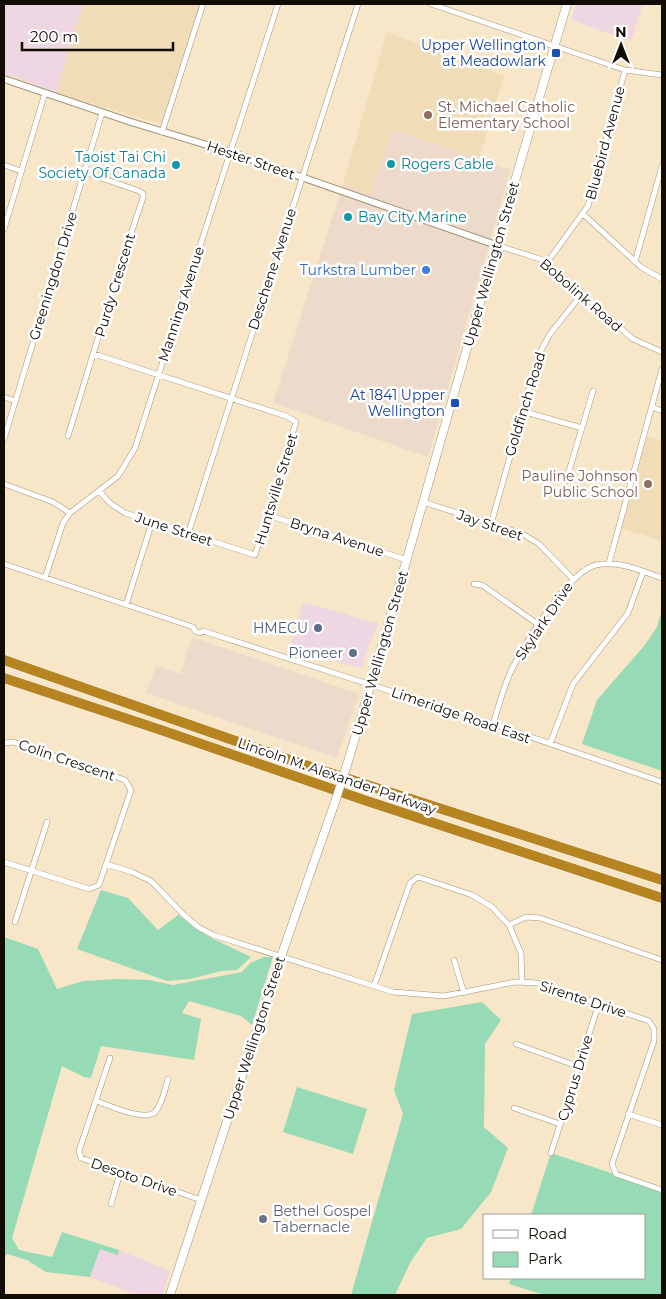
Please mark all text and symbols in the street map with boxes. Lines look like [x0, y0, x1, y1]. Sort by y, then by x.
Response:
scale bar [22, 20, 174, 52]
north arrow [596, 20, 646, 70]
text: N [615, 23, 627, 41]
text: 200 m [30, 27, 78, 46]
place label: Upper Wellington at Meadowlark [421, 36, 547, 70]
marker: Upper Wellington at Meadowlark [550, 47, 562, 59]
street label: Bluebird Avenue [581, 84, 629, 202]
place label: St. Michael Catholic Elementary School [438, 98, 575, 132]
marker: St. Michael Catholic Elementary School [422, 109, 434, 121]
street label: Hester Street [205, 136, 298, 184]
place label: Taoist Tai Chi Society Of Canada [38, 148, 166, 182]
place label: Rogers Cable [401, 155, 494, 173]
marker: Rogers Cable [385, 158, 397, 170]
marker: Taoist Tai Chi Society Of Canada [170, 159, 182, 171]
street label: Upper Wellington Street [459, 179, 523, 349]
street label: Deschene Avenue [244, 206, 300, 332]
place label: Bay City Marine [358, 208, 467, 226]
street label: Greeningdon Drive [25, 210, 81, 342]
marker: Bay City Marine [342, 211, 354, 223]
street label: Purdy Crescent [91, 231, 139, 339]
street label: Manning Avenue [154, 244, 208, 364]
street label: Bobolink Road [536, 254, 626, 336]
place label: Turkstra Lumber [300, 261, 416, 279]
marker: Turkstra Lumber [420, 264, 432, 276]
street label: Goldfinch Road [501, 350, 549, 458]
place label: At 1841 Upper Wellington [350, 386, 445, 420]
marker: At 1841 Upper Wellington [449, 397, 461, 409]
street label: Huntsville Street [250, 431, 302, 547]
place label: Pauline Johnson Public School [522, 467, 638, 501]
marker: Pauline Johnson Public School [642, 478, 654, 490]
street label: Jay Street [454, 505, 526, 545]
street label: June Street [132, 508, 215, 550]
street label: Bryna Avenue [288, 513, 386, 561]
street label: Upper Wellington Street [348, 568, 412, 738]
street label: Skylark Drive [511, 578, 577, 664]
place label: HMECU [253, 619, 308, 637]
marker: HMECU [312, 622, 324, 634]
place label: Pioneer [288, 644, 343, 662]
marker: Pioneer [347, 647, 359, 659]
street label: Limeridge Road East [389, 683, 533, 747]
street label: Lincoln M. Alexander Parkway [236, 734, 439, 819]
street label: Colin Crescent [16, 735, 118, 785]
street label: Upper Wellington Street [219, 954, 289, 1122]
street label: Sirente Drive [537, 977, 629, 1021]
street label: Cyprus Drive [553, 1033, 597, 1123]
street label: Desoto Drive [88, 1154, 180, 1200]
place label: Bethel Gospel Tabernacle [273, 1202, 371, 1236]
marker: Bethel Gospel Tabernacle [257, 1213, 269, 1225]
legend [483, 1214, 646, 1279]
text: Road [528, 1224, 567, 1243]
text: Park [528, 1249, 562, 1268]

